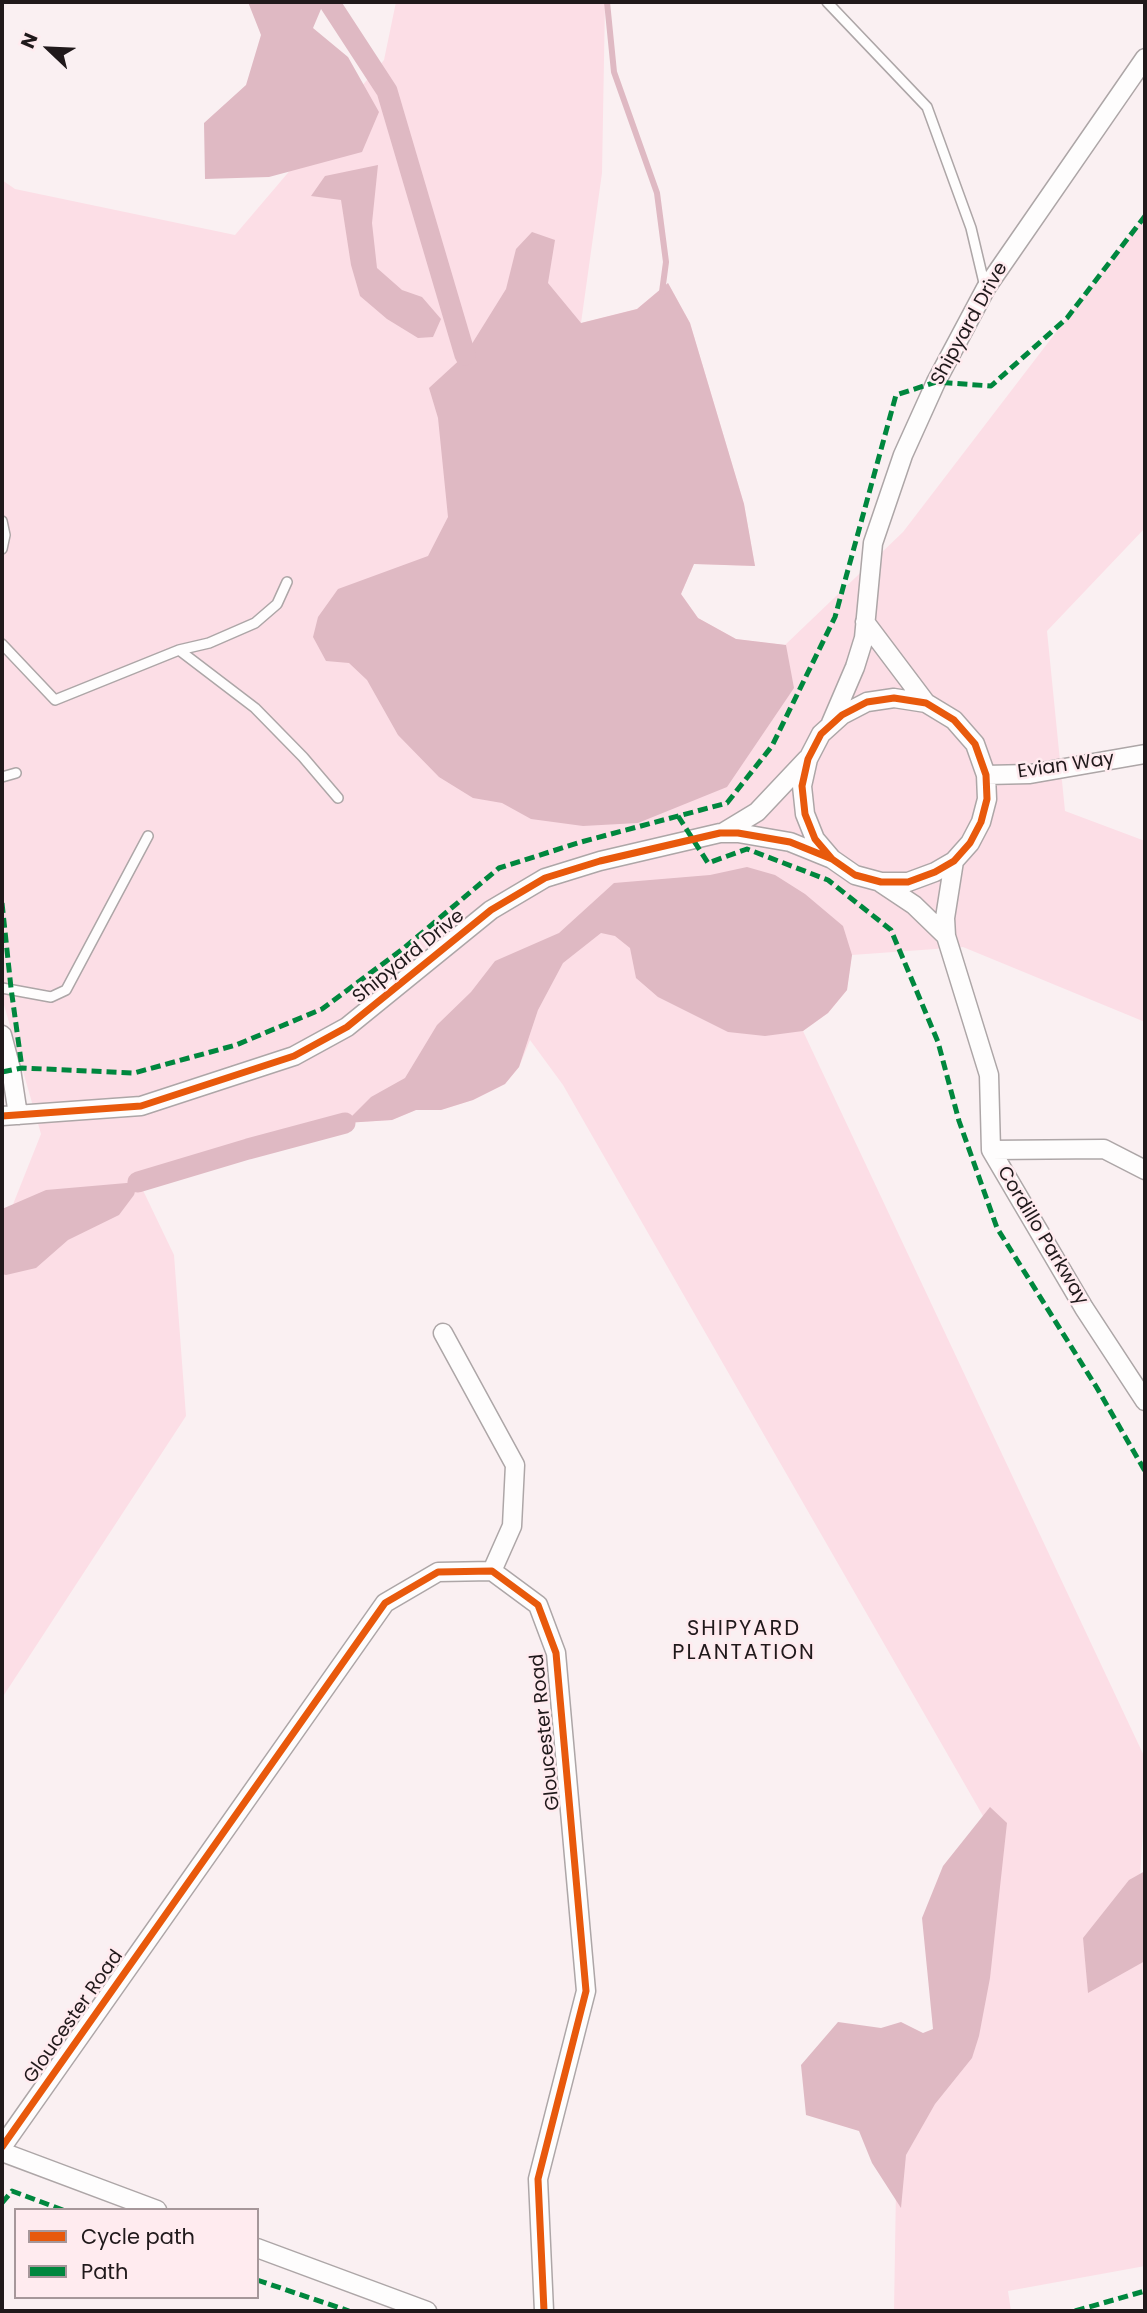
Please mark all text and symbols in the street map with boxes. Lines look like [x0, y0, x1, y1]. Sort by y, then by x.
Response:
north arrow [14, 14, 84, 84]
text: N [14, 29, 44, 52]
street label: Shipyard Drive [927, 259, 1013, 389]
street label: Evian Way [1016, 748, 1116, 784]
street label: Shipyard Drive [349, 905, 469, 1009]
street label: Cordillo Parkway [992, 1162, 1092, 1310]
district label: SHIPYARD PLANTATION [674, 1617, 814, 1667]
street label: Gloucester Road [526, 1653, 566, 1811]
street label: Gloucester Road [20, 1946, 128, 2088]
legend [14, 2208, 259, 2299]
text: Cycle path [81, 2222, 195, 2251]
text: Path [81, 2257, 128, 2286]

